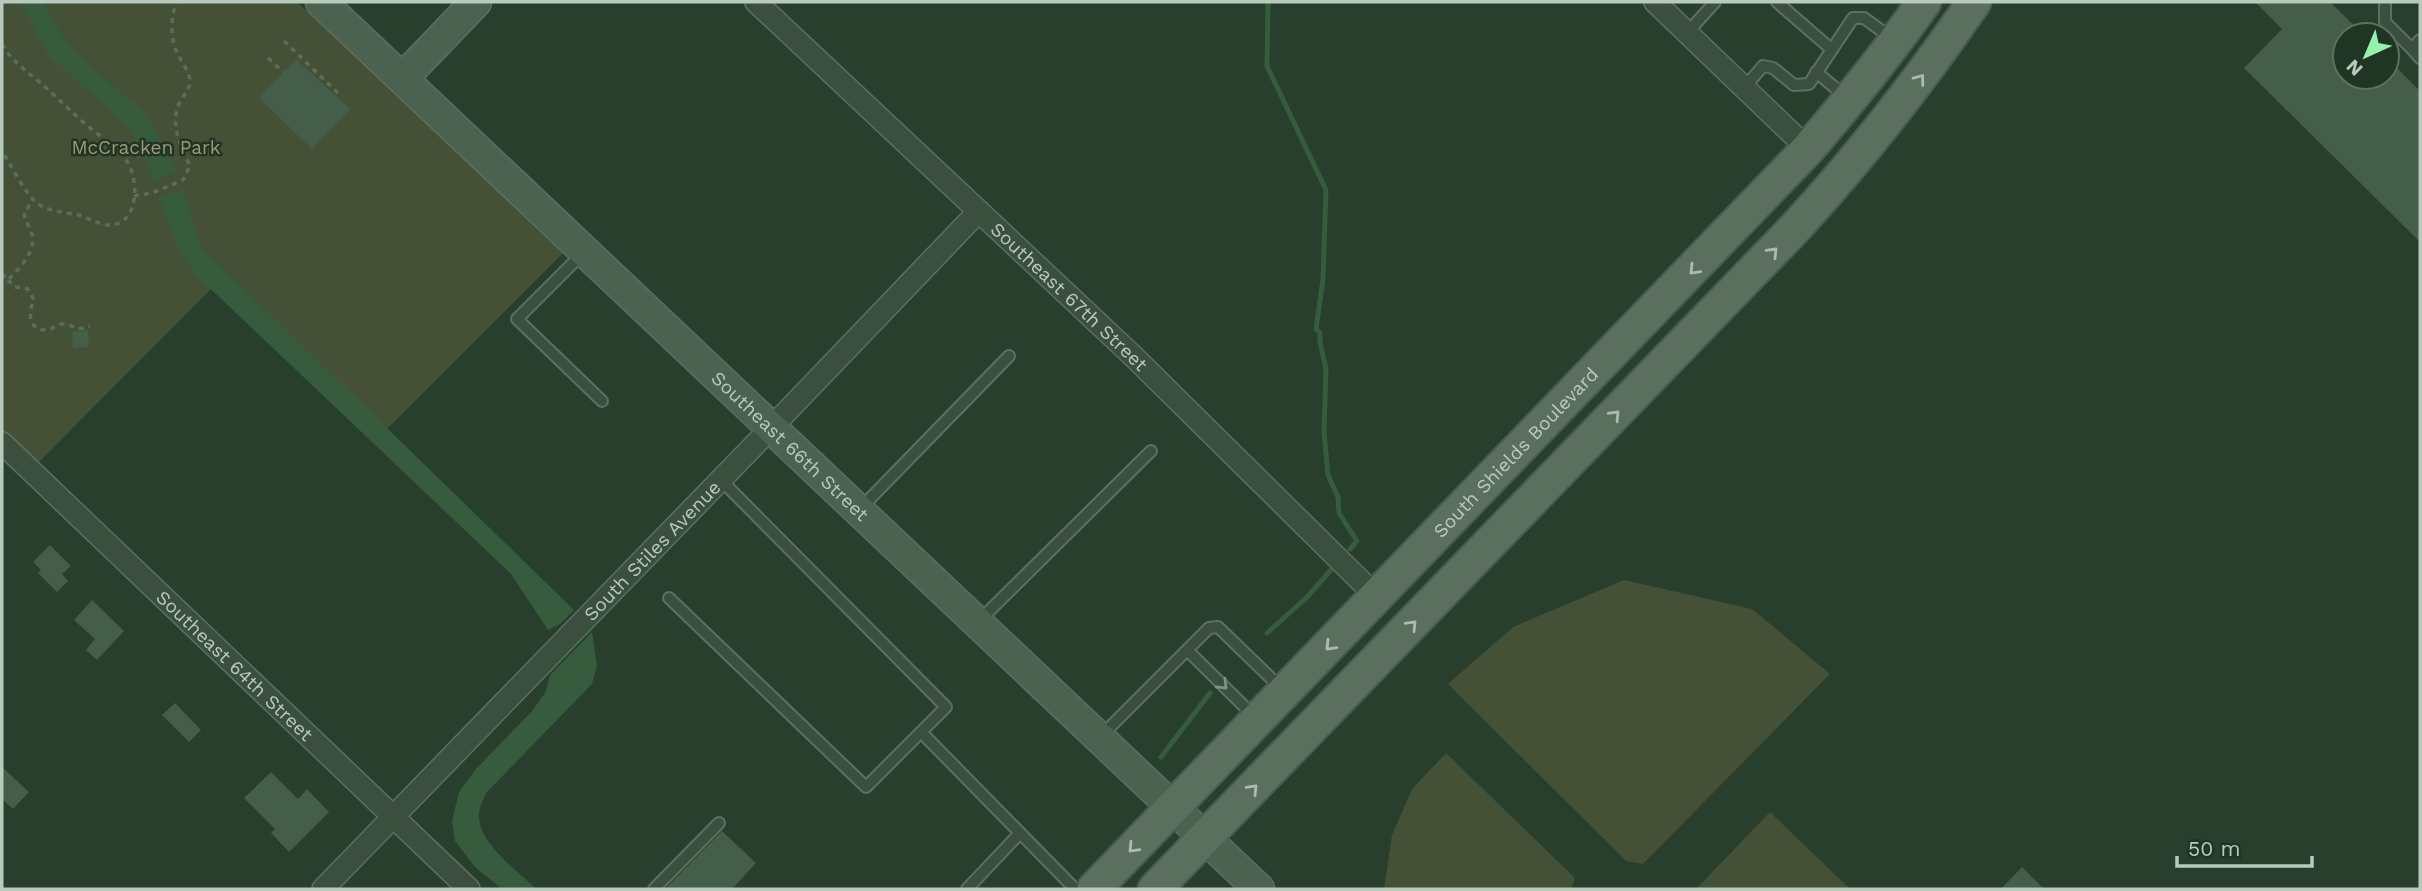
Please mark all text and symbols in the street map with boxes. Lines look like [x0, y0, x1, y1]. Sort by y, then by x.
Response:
north arrow [2331, 21, 2401, 91]
text: N [2341, 55, 2368, 81]
one-way arrow [1912, 74, 1925, 86]
park label: McCracken Park [71, 136, 221, 159]
street label: Southeast 67th Street [986, 217, 1153, 376]
one-way arrow [1764, 247, 1777, 260]
one-way arrow [1689, 261, 1702, 274]
street label: South Shields Boulevard [1428, 362, 1603, 542]
street label: Southeast 66th Street [707, 366, 874, 526]
one-way arrow [1606, 410, 1619, 423]
street label: South Stiles Avenue [579, 476, 725, 625]
street label: Southeast 64th Street [152, 585, 318, 746]
one-way arrow [1403, 620, 1416, 633]
one-way arrow [1325, 638, 1338, 651]
one-way arrow [1214, 677, 1227, 690]
one-way arrow [1245, 784, 1258, 797]
scale bar [2177, 824, 2312, 868]
text: 50 m [2188, 836, 2240, 861]
one-way arrow [1129, 840, 1142, 853]

